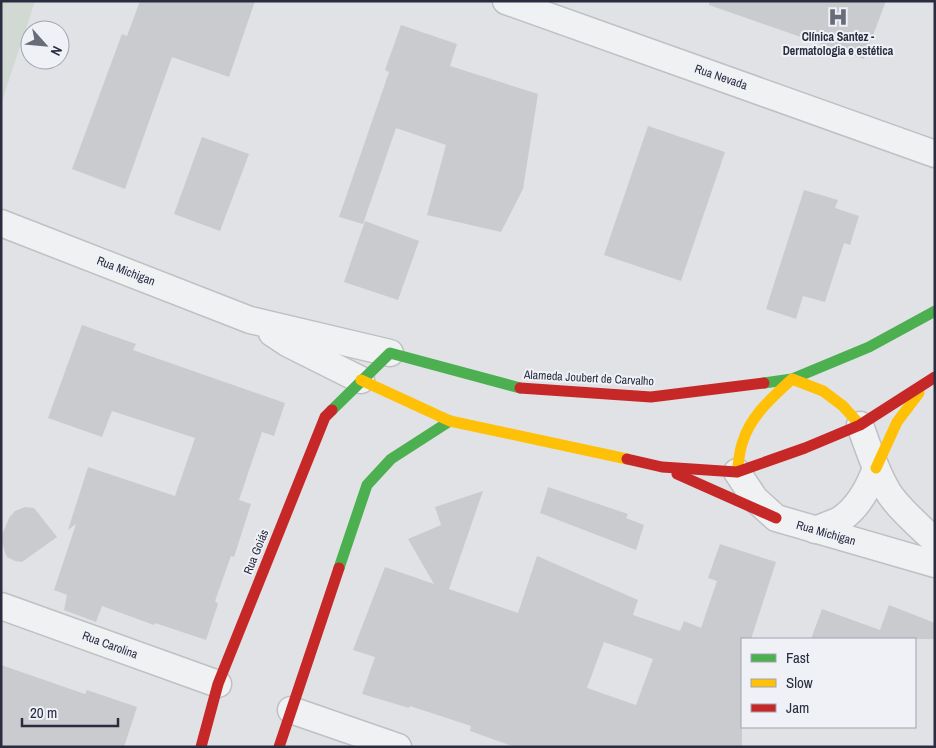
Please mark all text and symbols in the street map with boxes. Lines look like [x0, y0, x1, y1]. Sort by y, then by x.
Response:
hospital icon: Clínica Santez - Dermatologia e estética [827, 6, 849, 28]
north arrow [20, 20, 70, 70]
place label: Clínica Santez - Dermatologia e estética [783, 29, 894, 59]
text: N [47, 43, 66, 59]
street label: Rua Nevada [693, 61, 750, 94]
street label: Rua Michigan [95, 253, 157, 289]
street label: Alameda Joubert de Carvalho [523, 367, 654, 389]
street label: Rua Michigan [794, 517, 858, 549]
street label: Rua Goiás [240, 527, 272, 577]
street label: Rua Carolina [80, 628, 140, 663]
legend [741, 638, 916, 728]
text: Fast [786, 647, 810, 668]
text: Slow [786, 672, 813, 693]
scale bar [22, 696, 119, 728]
text: Jam [786, 697, 809, 718]
text: 20 m [30, 702, 57, 723]

